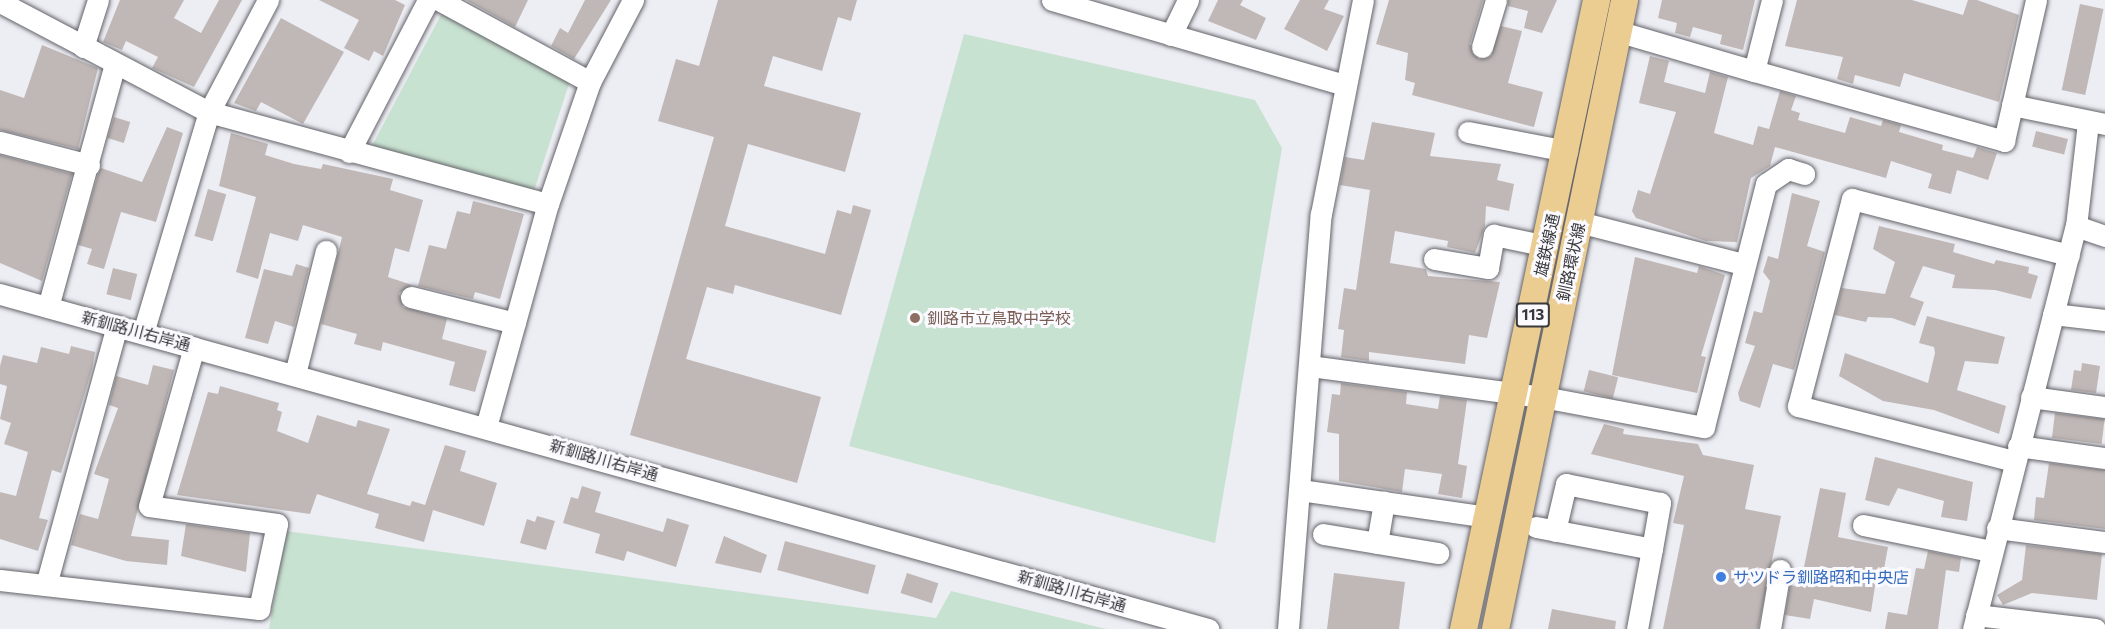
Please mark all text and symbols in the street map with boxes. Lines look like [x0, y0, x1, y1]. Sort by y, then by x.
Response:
street label: 雄鉄線通 [1531, 212, 1563, 278]
street label: 釧路環状線 [1553, 221, 1589, 303]
road number: 113 [1515, 303, 1551, 327]
street label: 新釧路川右岸通 [79, 307, 193, 355]
place label: 釧路市立鳥取中学校 [927, 308, 1071, 328]
marker: 釧路市立鳥取中学校 [908, 311, 922, 325]
street label: 新釧路川右岸通 [548, 435, 660, 485]
street label: 新釧路川右岸通 [1016, 566, 1128, 616]
place label: サツドラ釧路昭和中央店 [1733, 567, 1909, 587]
marker: サツドラ釧路昭和中央店 [1714, 570, 1728, 584]

